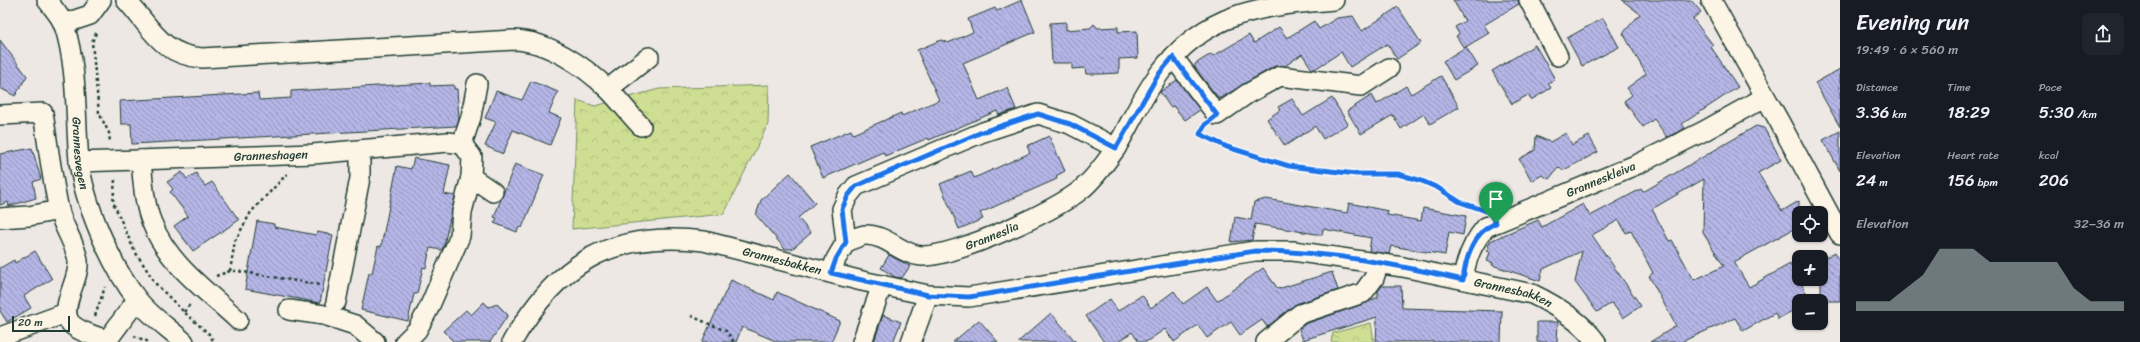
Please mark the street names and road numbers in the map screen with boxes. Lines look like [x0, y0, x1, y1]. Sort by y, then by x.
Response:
street label: Grannesvegen [66, 116, 95, 193]
street label: Granneshagen [233, 143, 309, 168]
street label: Granneskleiva [1563, 155, 1640, 204]
street label: Granneslia [962, 215, 1022, 257]
street label: Grannesbakken [740, 240, 825, 282]
street label: Grannesbakken [1472, 271, 1557, 314]

